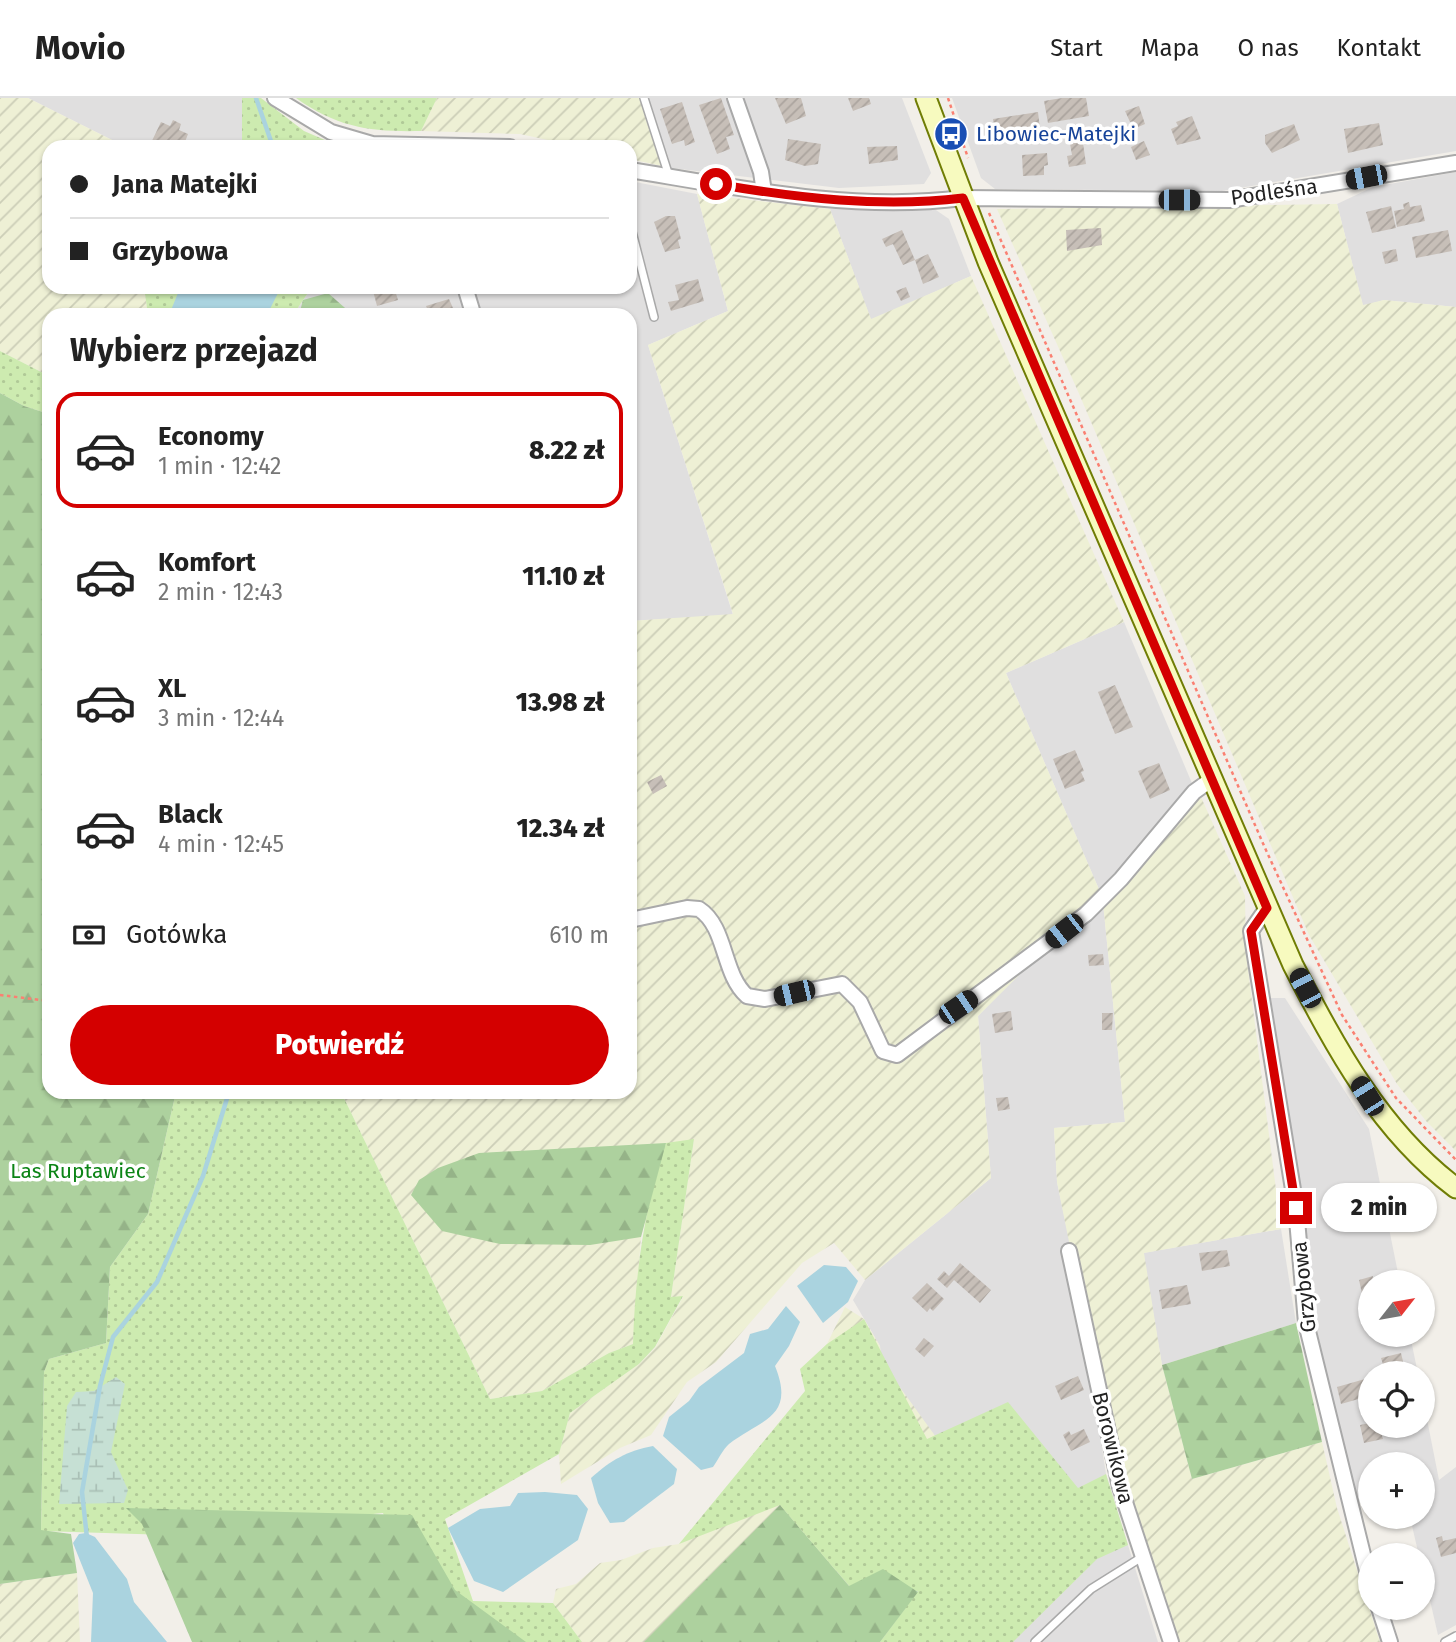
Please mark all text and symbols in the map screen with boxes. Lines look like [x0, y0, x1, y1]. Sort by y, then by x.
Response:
text: Movio [35, 28, 125, 68]
text: Start [1050, 34, 1103, 62]
text: Mapa [1141, 34, 1200, 62]
text: O nas [1238, 34, 1299, 62]
text: Kontakt [1337, 34, 1421, 62]
bus stop icon: Libowiec-Matejki [932, 115, 970, 153]
place label: Libowiec-Matejki [976, 121, 1136, 147]
car [1344, 163, 1389, 191]
route start [700, 168, 732, 200]
text: Jana Matejki [112, 169, 258, 200]
street label: Podleśna [1229, 173, 1319, 211]
car [1159, 190, 1201, 211]
text: Grzybowa [112, 236, 228, 267]
text: Wybierz przejazd [70, 331, 318, 369]
icon: car [74, 419, 137, 482]
text: Economy [158, 421, 264, 452]
text: 8.22 zł [529, 435, 605, 466]
text: 1 min · 12:42 [158, 452, 281, 480]
icon: car [74, 545, 137, 608]
text: Komfort [158, 547, 256, 578]
text: 11.10 zł [522, 561, 605, 592]
text: 2 min · 12:43 [158, 578, 283, 606]
icon: car [74, 671, 137, 734]
text: XL [158, 673, 186, 704]
text: 13.98 zł [516, 687, 605, 718]
text: 3 min · 12:44 [158, 704, 284, 732]
icon: car [74, 797, 137, 860]
text: Black [158, 799, 223, 830]
text: 12.34 zł [516, 813, 605, 844]
text: 4 min · 12:45 [158, 830, 284, 858]
car [1041, 910, 1088, 952]
icon: cash [70, 916, 108, 954]
text: Gotówka [126, 919, 227, 950]
text: 610 m [549, 921, 609, 949]
car [1286, 965, 1325, 1011]
car [772, 978, 817, 1008]
car [935, 987, 982, 1027]
button: Potwierdź [70, 1005, 609, 1085]
car [1347, 1073, 1388, 1119]
park label: Las Ruptawiec [10, 1158, 146, 1184]
callout: 2 min [1320, 1184, 1436, 1232]
route end [1280, 1192, 1312, 1224]
text: 2 min [1351, 1193, 1407, 1221]
street label: Grzybowa [1286, 1240, 1322, 1334]
north arrow [1358, 1270, 1435, 1348]
map controls [1358, 1270, 1435, 1620]
button: locate [1358, 1361, 1435, 1438]
street label: Borowikowa [1086, 1389, 1140, 1507]
button: + [1358, 1452, 1435, 1529]
button: − [1358, 1543, 1435, 1620]

